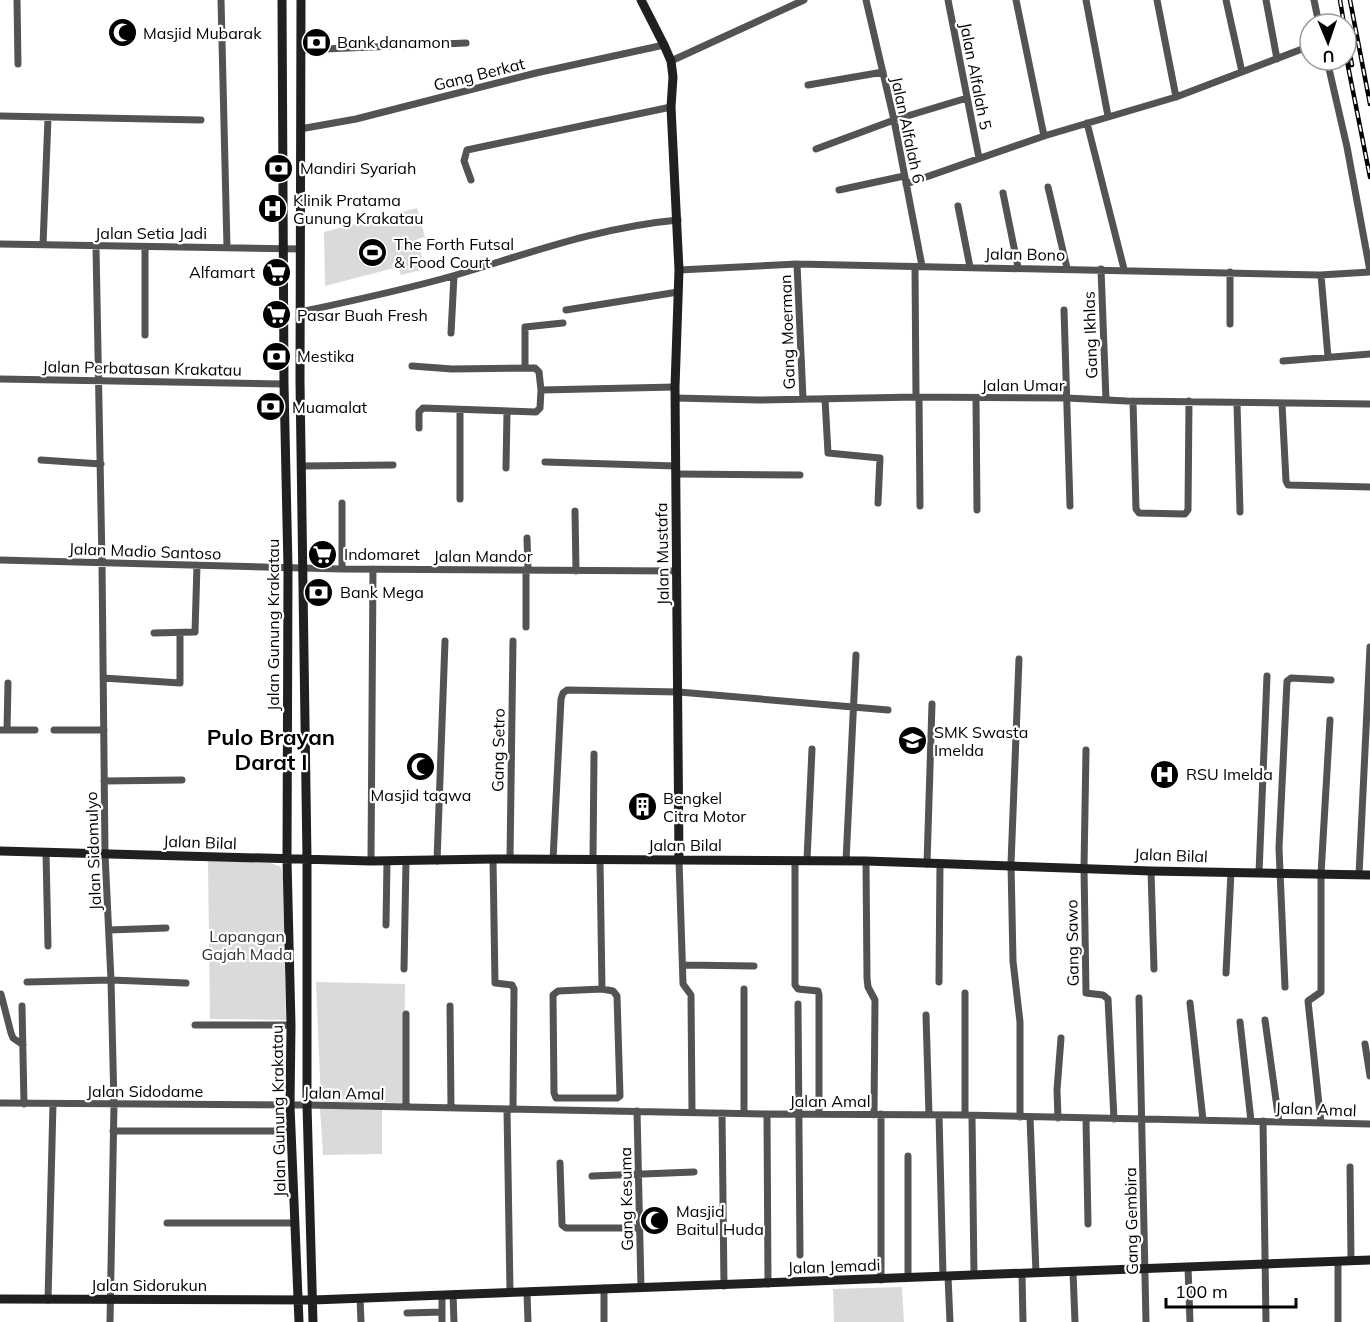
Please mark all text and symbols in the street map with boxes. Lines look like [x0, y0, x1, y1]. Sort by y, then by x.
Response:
north arrow [1298, 12, 1358, 72]
mosque icon: Masjid Mubarak [106, 17, 138, 49]
street label: Jalan Alfalah 5 [956, 21, 996, 131]
place label: Masjid Mubarak [143, 23, 262, 43]
bank icon: Bank danamon [300, 26, 332, 58]
place label: Bank danamon [337, 32, 450, 52]
text: U [1322, 47, 1335, 67]
street label: Gang Berkat [431, 53, 527, 95]
street label: Jalan Alfalah 6 [887, 75, 929, 185]
bank icon: Mandiri Syariah [263, 152, 295, 184]
place label: Mandiri Syariah [300, 158, 416, 178]
place label: Klinik Pratama Gunung Krakatau [293, 190, 423, 228]
hospital icon: Klinik Pratama Gunung Krakatau [256, 193, 288, 225]
street label: Jalan Setia Jadi [95, 223, 207, 243]
place label: The Forth Futsal & Food Court [394, 234, 514, 272]
sports icon: The Forth Futsal & Food Court [357, 237, 389, 269]
street label: Jalan Bono [985, 243, 1065, 265]
supermarket icon: Alfamart [260, 256, 292, 288]
place label: Alfamart [189, 262, 255, 282]
street label: Gang Moerman [775, 274, 799, 390]
street label: Gang Ikhlas [1078, 291, 1102, 379]
supermarket icon: Pasar Buah Fresh [260, 299, 292, 331]
place label: Pasar Buah Fresh [297, 305, 428, 325]
bank icon: Mestika [260, 340, 292, 372]
place label: Mestika [297, 346, 354, 366]
street label: Jalan Perbatasan Krakatau [42, 356, 242, 380]
street label: Jalan Umar [982, 375, 1065, 395]
bank icon: Muamalat [255, 391, 287, 423]
place label: Muamalat [292, 397, 368, 417]
street label: Jalan Mustafa [651, 502, 673, 606]
street label: Jalan Madio Santoso [68, 538, 222, 564]
supermarket icon: Indomaret [307, 538, 339, 570]
street label: Jalan Gunung Krakatau [263, 539, 283, 711]
place label: Indomaret [344, 544, 420, 564]
street label: Jalan Mandor [433, 546, 533, 566]
bank icon: Bank Mega [303, 576, 335, 608]
place label: Bank Mega [340, 582, 424, 602]
street label: Gang Setro [487, 708, 509, 792]
place label: SMK Swasta Imelda [934, 722, 1028, 760]
district label: Pulo Brayan Darat I [207, 723, 335, 776]
school or university icon: SMK Swasta Imelda [897, 725, 929, 757]
mosque icon: Masjid taqwa [405, 751, 437, 783]
hospital icon: RSU Imelda [1149, 758, 1181, 790]
place label: RSU Imelda [1186, 764, 1273, 784]
place label: Masjid taqwa [371, 785, 471, 805]
place label: Bengkel Citra Motor [663, 788, 746, 826]
street label: Jalan Sidomulyo [81, 791, 105, 911]
building icon: Bengkel Citra Motor [626, 791, 658, 823]
street label: Jalan Bilal [163, 831, 237, 853]
street label: Jalan Bilal [648, 835, 722, 855]
street label: Jalan Bilal [1134, 844, 1208, 866]
street label: Gang Sawo [1061, 899, 1083, 987]
park label: Lapangan Gajah Mada [202, 926, 292, 964]
street label: Jalan Gunung Krakatau [266, 1025, 290, 1197]
street label: Jalan Sidodame [87, 1081, 203, 1101]
street label: Jalan Amal [303, 1082, 385, 1104]
street label: Jalan Amal [789, 1091, 871, 1111]
street label: Jalan Amal [1275, 1098, 1357, 1120]
street label: Gang Kesuma [615, 1147, 637, 1251]
street label: Gang Gembira [1120, 1167, 1142, 1275]
place label: Masjid Baitul Huda [676, 1201, 764, 1239]
mosque icon: Masjid Baitul Huda [639, 1204, 671, 1236]
street label: Jalan Jemadi [787, 1254, 881, 1278]
scale bar [1166, 1271, 1296, 1309]
street label: Jalan Sidorukun [91, 1275, 207, 1295]
text: 100 m [1175, 1280, 1228, 1303]

